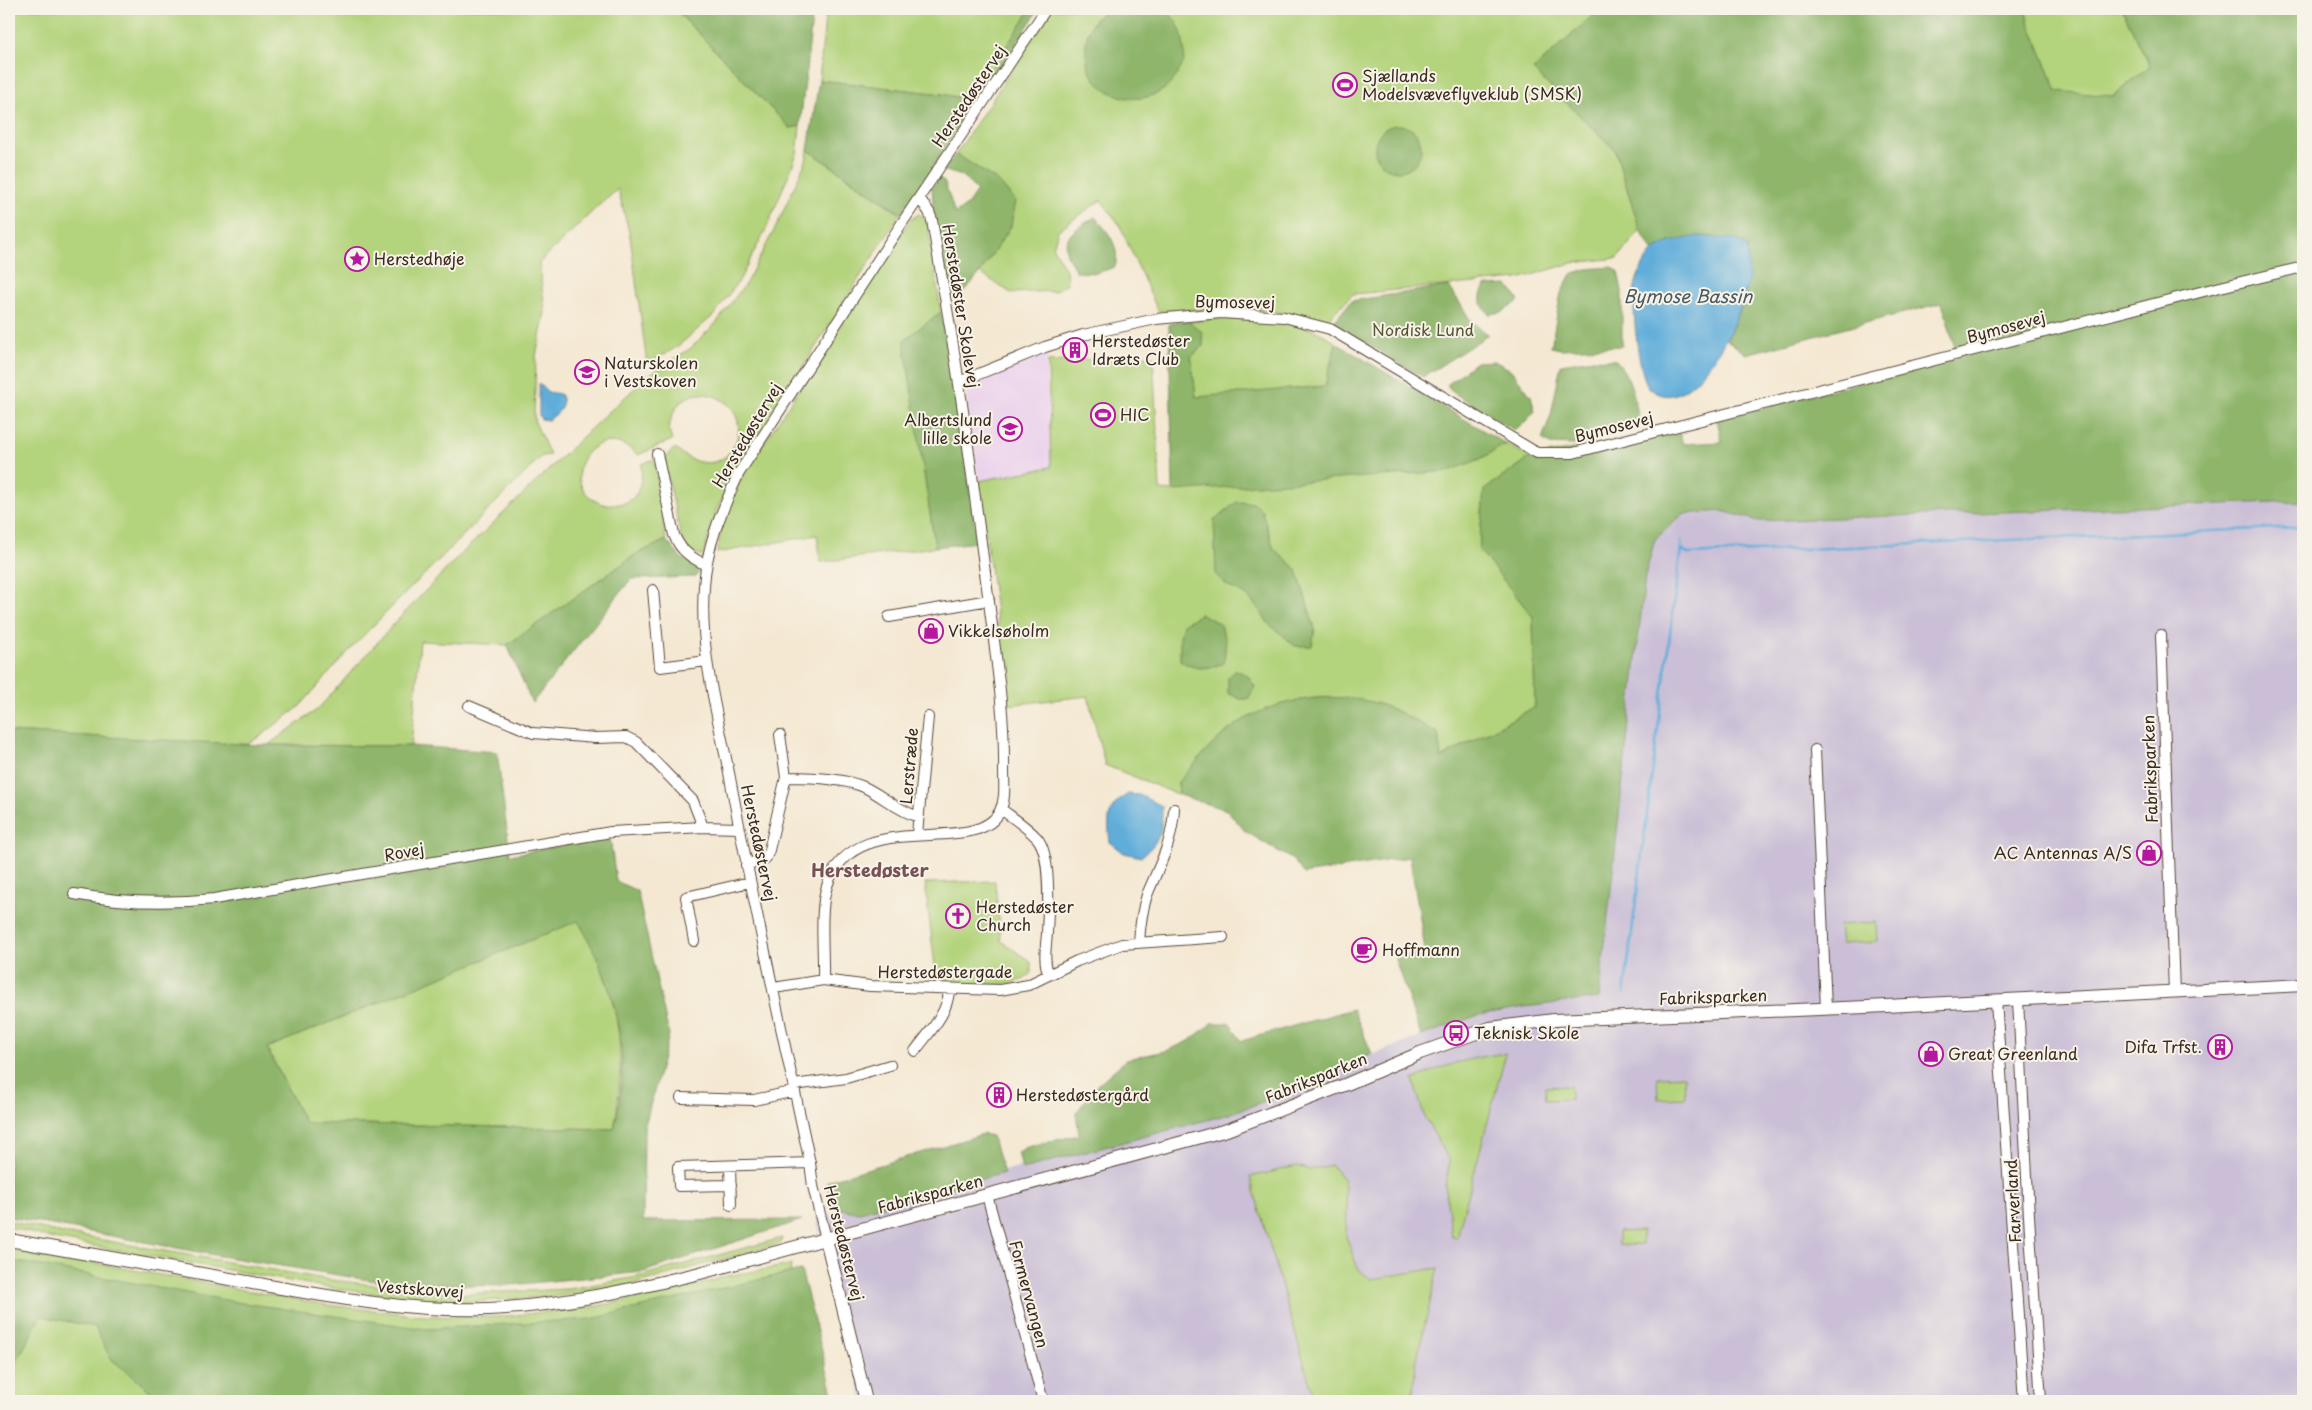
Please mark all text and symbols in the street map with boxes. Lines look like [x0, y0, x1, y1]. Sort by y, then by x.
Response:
street label: Herstedøstervej [925, 40, 1011, 151]
place label: Sjællands Modelsvæveflyveklub (SMSK) [1362, 63, 1582, 105]
sports icon: Sjællands Modelsvæveflyveklub (SMSK) [1332, 72, 1358, 98]
street label: Herstedøster Skolevej [937, 222, 987, 389]
place icon: Herstedhøje [344, 246, 370, 272]
place label: Herstedhøje [374, 246, 465, 270]
water label: Bymose Bassin [1624, 282, 1754, 309]
street label: Bymosevej [1195, 288, 1275, 314]
street label: Bymosevej [1964, 304, 2048, 348]
park label: Nordisk Lund [1372, 317, 1474, 341]
place label: Herstedøster Idræts Club [1092, 328, 1190, 370]
building icon: Herstedøster Idræts Club [1062, 337, 1088, 363]
place label: Naturskolen i Vestskoven [604, 350, 698, 392]
school or university icon: Naturskolen i Vestskoven [574, 359, 600, 385]
street label: Herstedøstervej [705, 377, 787, 491]
sports icon: HIC [1090, 402, 1116, 428]
place label: HIC [1120, 402, 1150, 426]
street label: Bymosevej [1572, 405, 1656, 447]
place label: Albertslund lille skole [904, 407, 992, 449]
school or university icon: Albertslund lille skole [997, 416, 1023, 442]
shop icon: Vikkelsøholm [918, 618, 944, 644]
place label: Vikkelsøholm [948, 618, 1049, 642]
street label: Fabriksparken [2135, 714, 2163, 824]
street label: Lerstræde [893, 727, 923, 805]
street label: Herstedøstervej [736, 782, 784, 903]
street label: Rovej [382, 836, 426, 866]
place label: AC Antennas A/S [1994, 840, 2132, 864]
shop icon: AC Antennas A/S [2136, 840, 2162, 866]
district label: Herstedøster [811, 856, 929, 883]
place label: Herstedøster Church [976, 894, 1074, 936]
church icon: Herstedøster Church [945, 903, 971, 929]
cafe icon: Hoffmann [1351, 937, 1377, 963]
place label: Hoffmann [1382, 937, 1460, 961]
street label: Herstedøstergade [878, 959, 1012, 983]
street label: Fabriksparken [1658, 982, 1768, 1010]
bus stop icon: Teknisk Skole [1443, 1020, 1469, 1046]
place label: Teknisk Skole [1474, 1020, 1580, 1044]
place label: Difa Trfst. [2124, 1034, 2202, 1058]
building icon: Difa Trfst. [2207, 1034, 2233, 1060]
shop icon: Great Greenland [1918, 1041, 1944, 1067]
place label: Great Greenland [1948, 1041, 2078, 1065]
street label: Fabriksparken [1261, 1046, 1370, 1109]
building icon: Herstedøstergård [986, 1082, 1012, 1108]
place label: Herstedøstergård [1016, 1082, 1149, 1106]
street label: Farverland [1998, 1158, 2026, 1243]
street label: Fabriksparken [874, 1167, 985, 1219]
street label: Herstedøstervej [819, 1182, 871, 1303]
street label: Formervangen [1004, 1237, 1056, 1350]
street label: Vestskovvej [376, 1273, 465, 1303]

